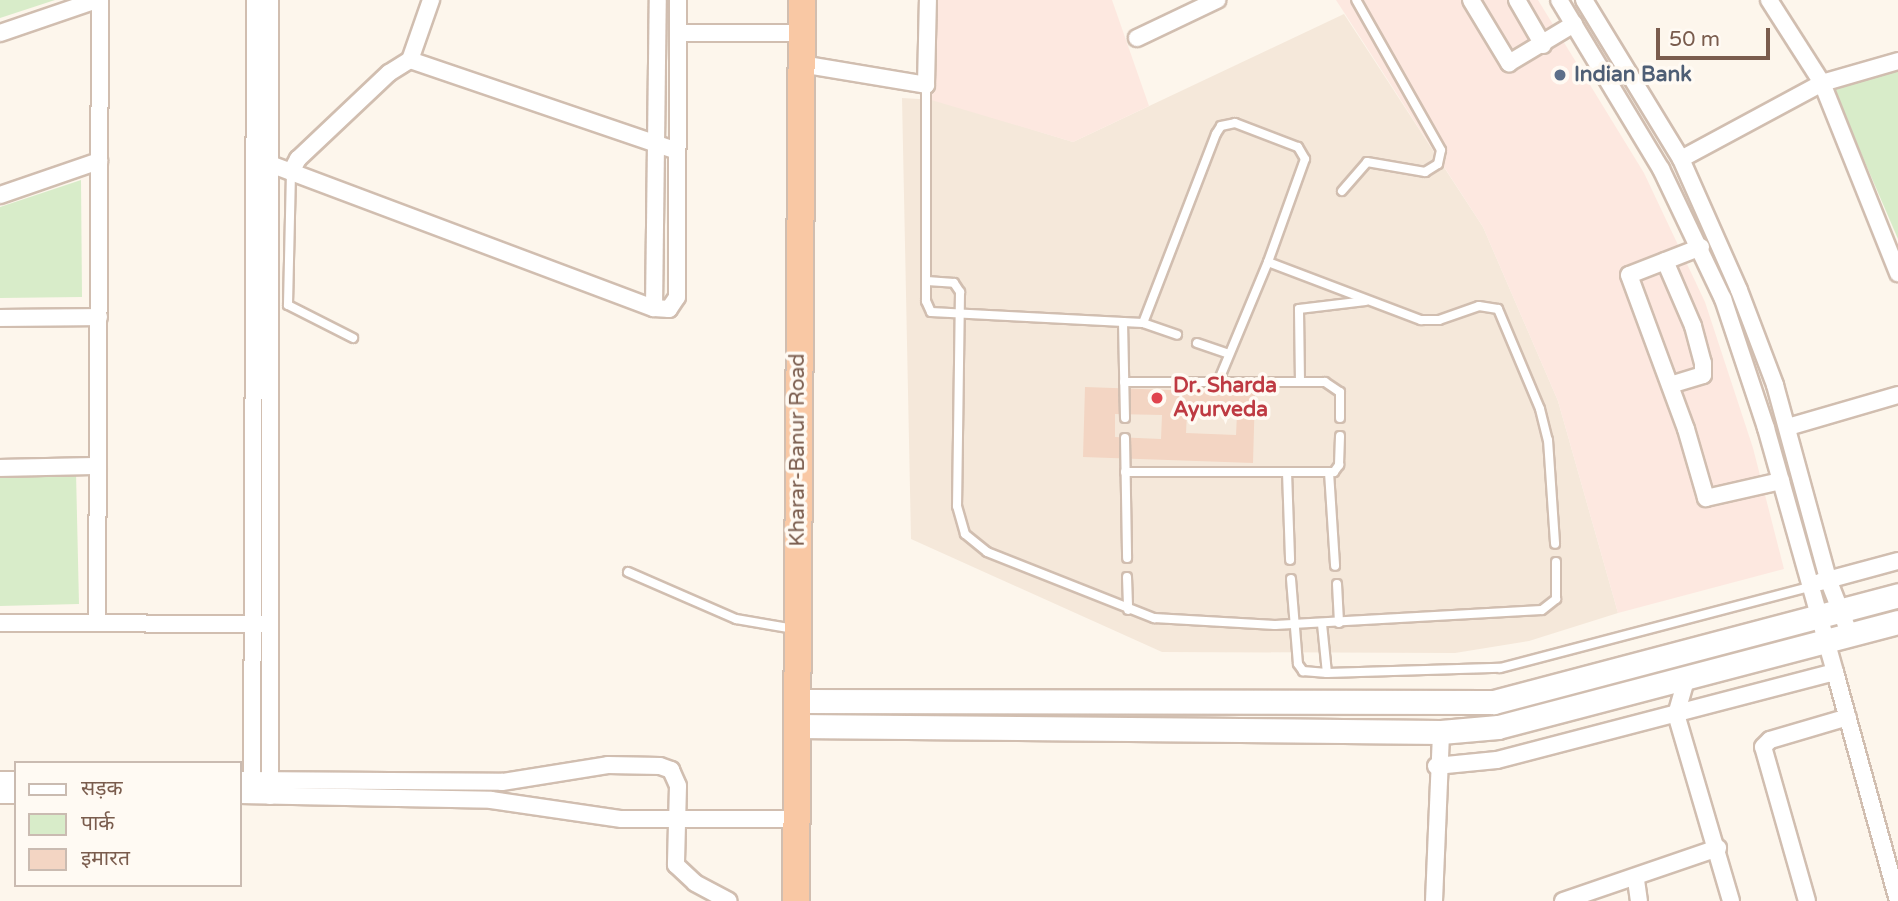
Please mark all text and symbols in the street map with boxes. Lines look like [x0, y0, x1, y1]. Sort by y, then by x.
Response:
scale bar [1660, 14, 1774, 58]
text: 50 m [1669, 27, 1720, 52]
place label: Indian Bank [1574, 62, 1692, 88]
marker: Indian Bank [1552, 67, 1568, 83]
street label: Kharar-Banur Road [785, 353, 811, 547]
place label: Dr. Sharda Ayurveda [1173, 373, 1277, 423]
marker: Dr. Sharda Ayurveda [1147, 388, 1167, 408]
legend [14, 761, 242, 887]
text: सड़क [81, 776, 123, 801]
text: पार्क [81, 811, 115, 836]
text: इमारत [81, 846, 130, 871]

